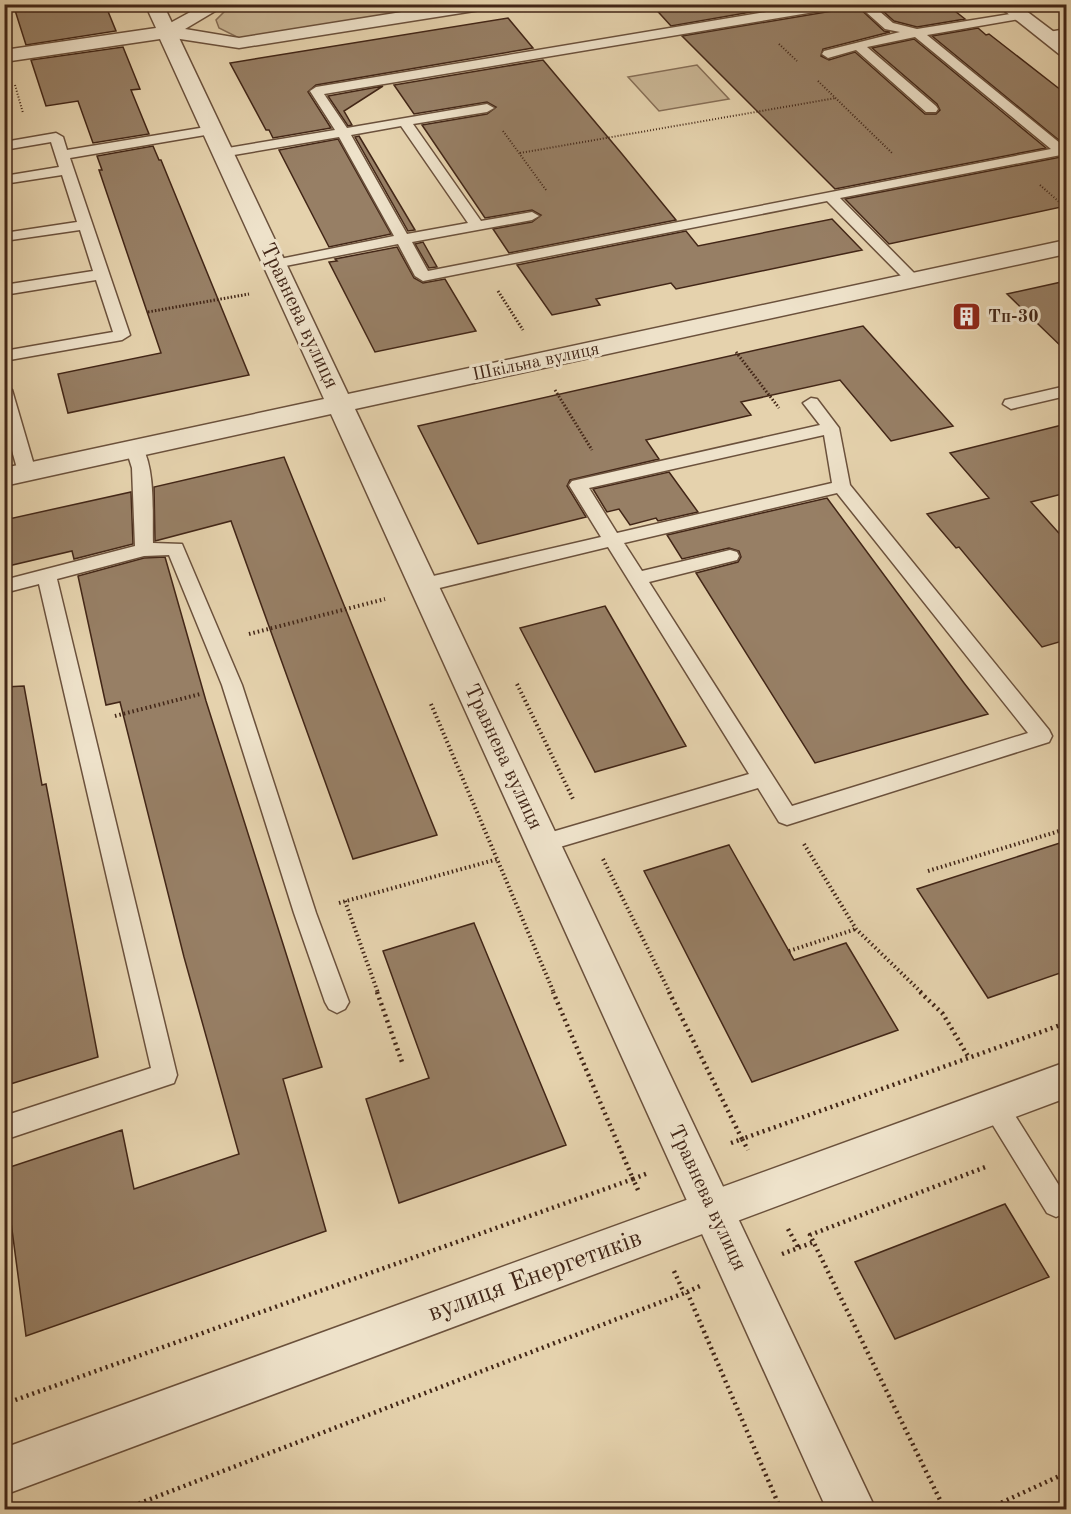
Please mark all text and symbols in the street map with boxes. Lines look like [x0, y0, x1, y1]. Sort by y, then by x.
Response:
street label: Травнева вулиця [256, 240, 342, 392]
building icon: Тп-30 [951, 301, 983, 333]
place label: Тп-30 [988, 308, 1039, 326]
street label: Шкільна вулиця [471, 340, 601, 384]
street label: Травнева вулиця [460, 681, 546, 833]
street label: Травнева вулиця [664, 1122, 750, 1274]
street label: вулиця Енергетиків [425, 1225, 645, 1327]

